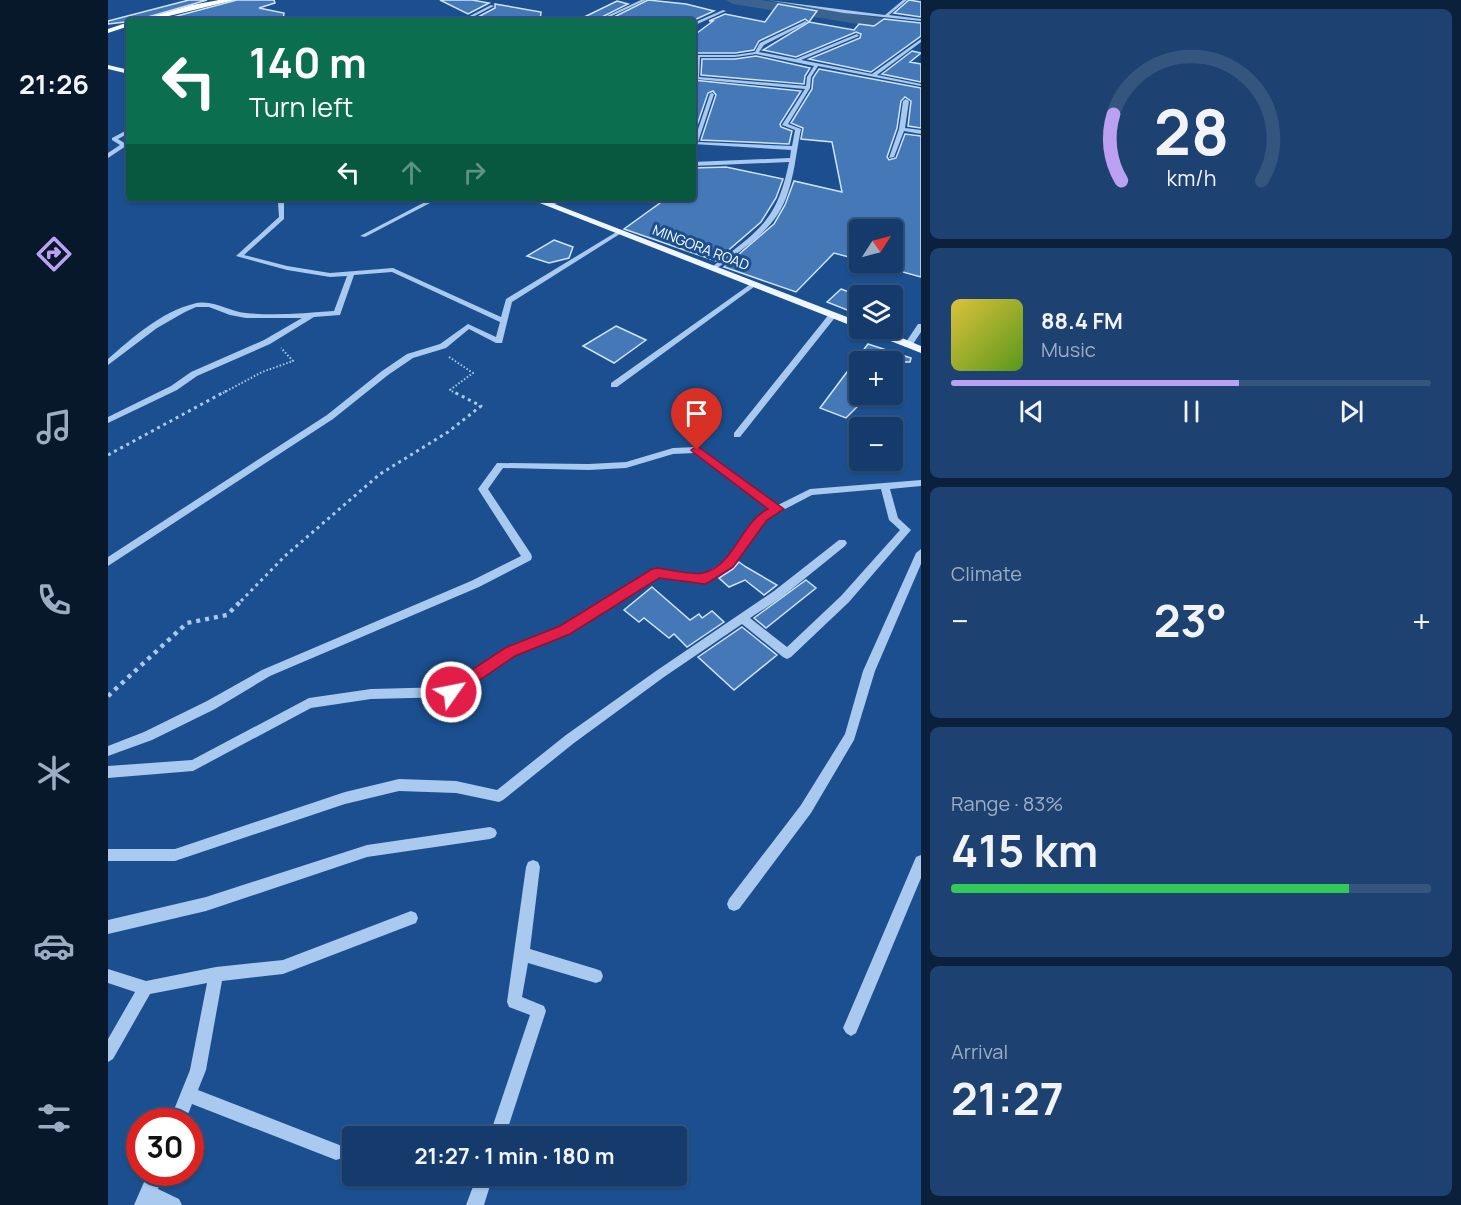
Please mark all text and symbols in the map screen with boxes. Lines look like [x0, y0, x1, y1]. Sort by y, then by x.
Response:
text: 140 m [249, 33, 367, 91]
icon: left [150, 42, 228, 120]
text: 21:26 [19, 65, 89, 102]
text: Turn left [249, 88, 353, 125]
text: 28 [1153, 88, 1229, 174]
icon: left [332, 156, 365, 189]
icon: ahead [395, 156, 428, 189]
icon: right [458, 156, 491, 189]
text: km/h [1166, 163, 1216, 192]
north arrow [849, 219, 903, 273]
map controls [849, 219, 903, 471]
street label: MINGORA ROAD [650, 220, 752, 274]
icon: directions [33, 233, 75, 275]
button: layers [849, 285, 903, 339]
text: 88.4 FM [1041, 306, 1123, 336]
text: Music [1041, 336, 1096, 363]
button: + [849, 351, 903, 405]
pin [671, 388, 722, 450]
icon: previous [1015, 395, 1048, 428]
icon: pause [1175, 395, 1208, 428]
icon: next [1335, 395, 1368, 428]
icon: arrive [680, 397, 713, 430]
icon: music [33, 406, 75, 448]
button: − [849, 417, 903, 471]
text: Climate [951, 560, 1022, 587]
icon: phone [33, 579, 75, 621]
text: 23° [1154, 589, 1227, 651]
text: − [951, 598, 969, 643]
text: + [1412, 598, 1431, 643]
position arrow [419, 660, 483, 724]
icon: climate [33, 752, 75, 794]
text: Range · 83% [951, 790, 1063, 817]
text: 415 km [951, 819, 1098, 881]
icon: car [33, 925, 75, 967]
text: Arrival [951, 1038, 1008, 1065]
text: 21:27 [951, 1067, 1064, 1129]
icon: filters [33, 1097, 75, 1139]
speed limit sign: 30 [126, 1108, 204, 1186]
text: 21:27 · 1 min · 180 m [415, 1141, 614, 1171]

